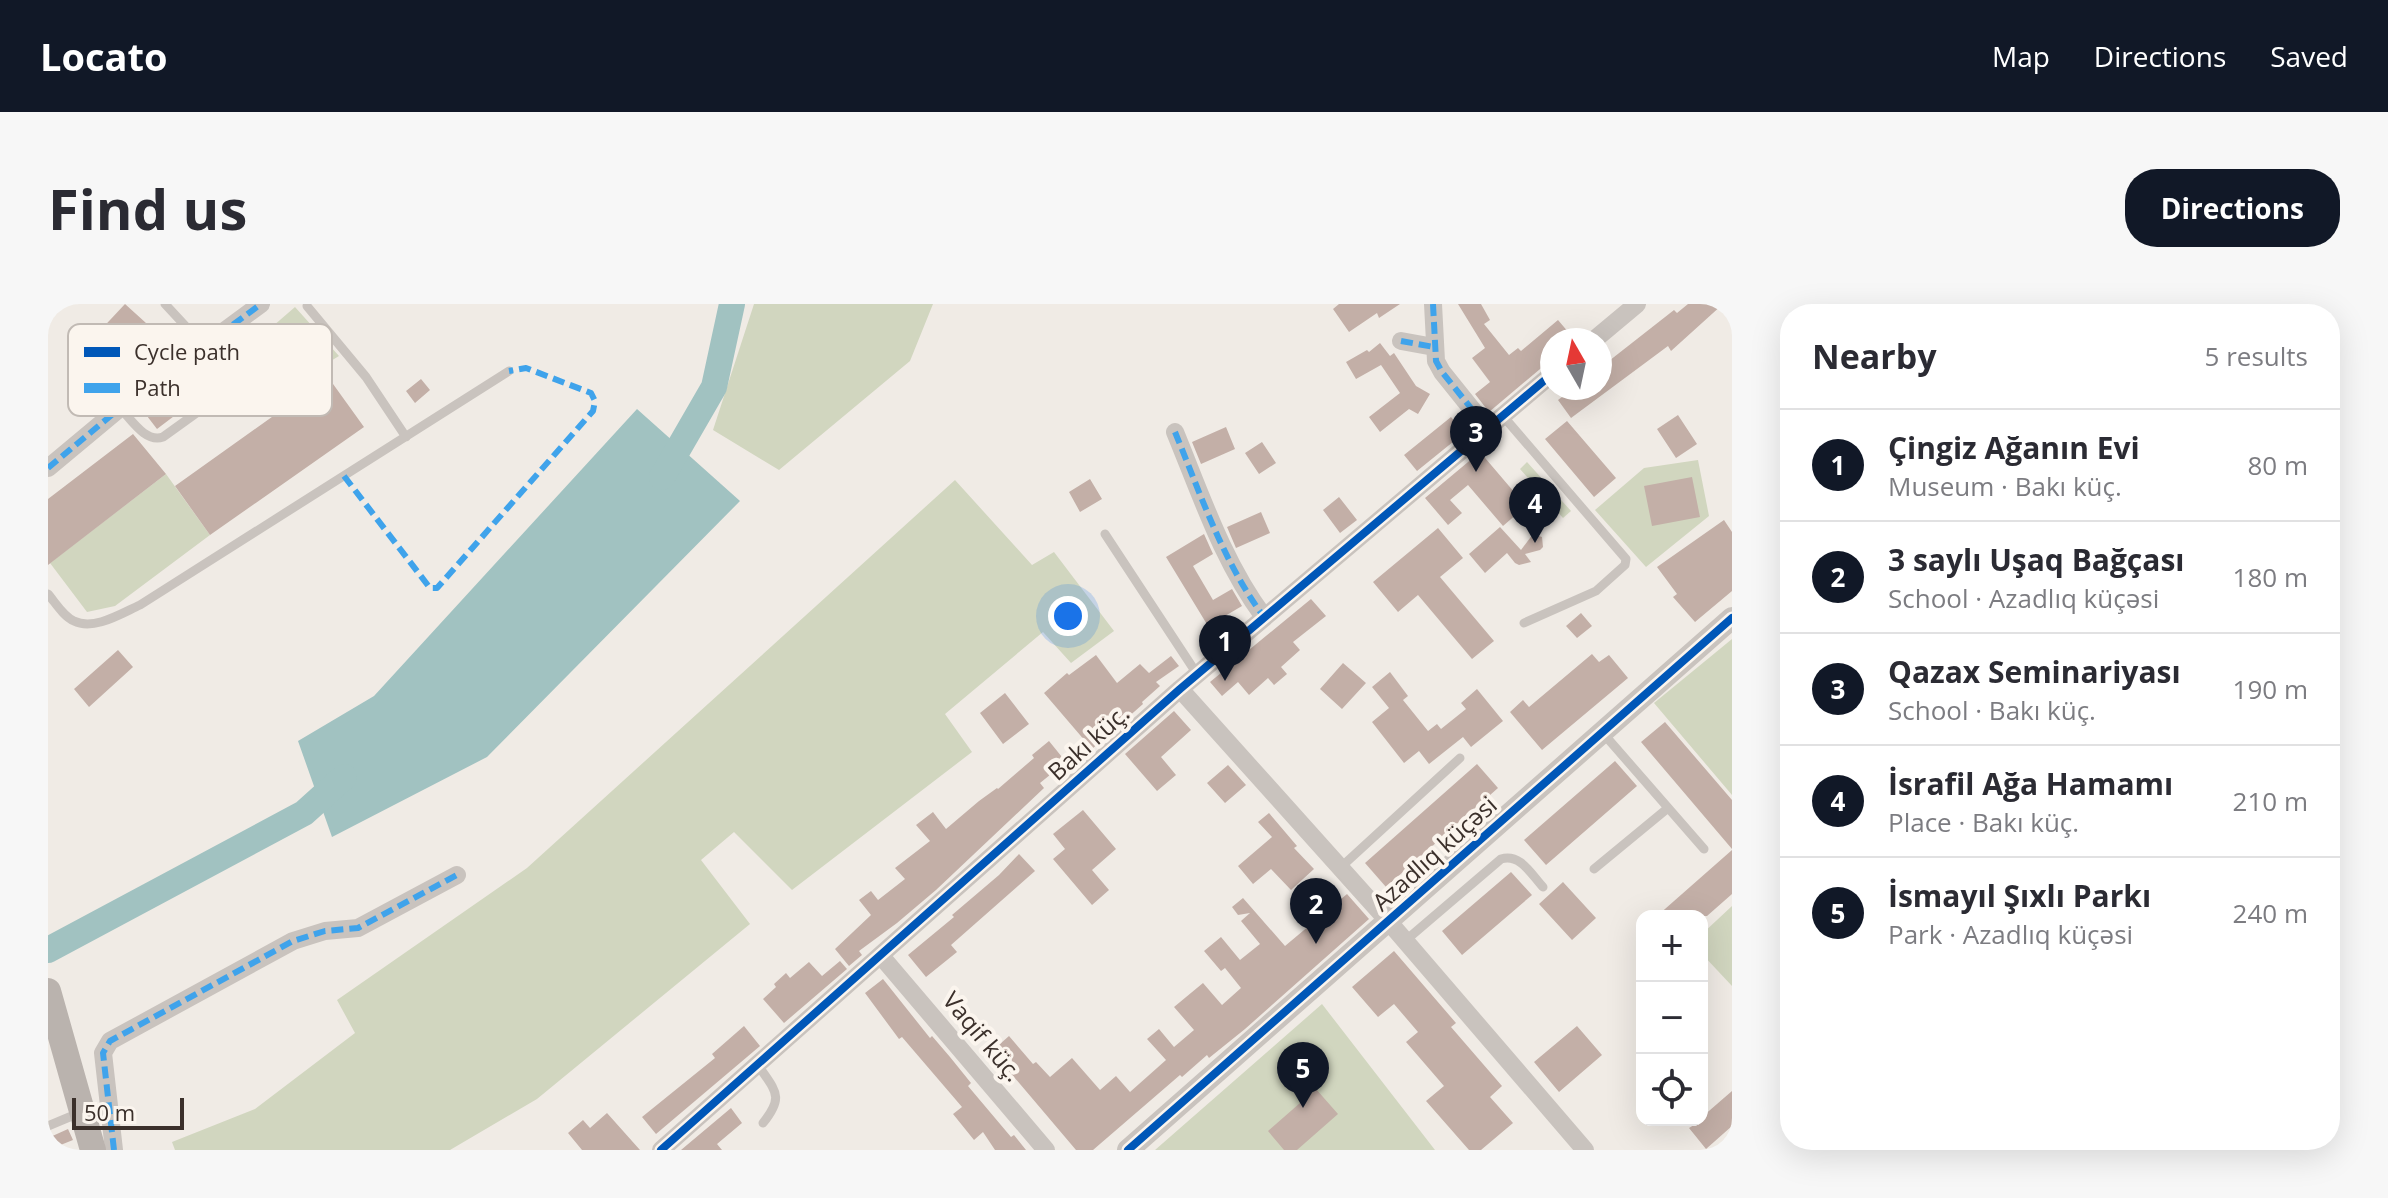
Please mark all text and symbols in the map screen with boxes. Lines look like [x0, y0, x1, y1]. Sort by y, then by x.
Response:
text: Locato [40, 30, 168, 82]
text: Map [1992, 37, 2050, 75]
text: Directions [2094, 37, 2226, 75]
text: Saved [2270, 37, 2348, 75]
button: Directions [2125, 169, 2340, 247]
text: Find us [48, 170, 247, 246]
legend [68, 324, 332, 416]
north arrow [1540, 328, 1612, 400]
text: Nearby [1812, 333, 1937, 379]
text: Cycle path [134, 336, 240, 366]
text: 5 results [2205, 338, 2308, 374]
text: Path [134, 372, 181, 402]
pin: 3 [1450, 406, 1502, 472]
text: Çingiz Ağanın Evi [1888, 427, 2140, 468]
text: 1 [1831, 447, 1845, 483]
text: 80 m [2247, 447, 2308, 483]
text: Museum · Bakı küç. [1888, 468, 2122, 504]
pin: 4 [1509, 477, 1561, 543]
text: 3 saylı Uşaq Bağçası [1888, 539, 2184, 580]
text: 2 [1831, 559, 1845, 595]
text: 180 m [2233, 559, 2308, 595]
text: School · Azadlıq küçəsi [1888, 580, 2159, 616]
your location [1048, 596, 1088, 636]
pin: 1 [1199, 615, 1251, 681]
text: Qazax Seminariyası [1888, 651, 2181, 692]
text: 3 [1831, 671, 1845, 707]
text: 190 m [2233, 671, 2308, 707]
text: School · Bakı küç. [1888, 692, 2096, 728]
street label: Bakı küç. [1040, 697, 1136, 787]
text: İsrafil Ağa Hamamı [1888, 763, 2173, 804]
text: 4 [1831, 783, 1845, 819]
text: 210 m [2233, 783, 2308, 819]
street label: Azadlıq küçəsi [1365, 788, 1503, 918]
text: Place · Bakı küç. [1888, 804, 2079, 840]
text: İsmayıl Şıxlı Parkı [1888, 875, 2151, 916]
pin: 2 [1290, 878, 1342, 944]
text: 5 [1831, 895, 1845, 931]
text: 240 m [2233, 895, 2308, 931]
map controls [1636, 910, 1708, 1126]
button: + [1636, 910, 1708, 982]
text: Park · Azadlıq küçəsi [1888, 916, 2133, 952]
button: − [1636, 982, 1708, 1054]
street label: Vaqif küç. [936, 984, 1030, 1088]
pin: 5 [1277, 1042, 1329, 1108]
button: locate [1636, 1054, 1708, 1126]
scale bar [72, 1094, 184, 1130]
text: 50 m [84, 1097, 135, 1127]

